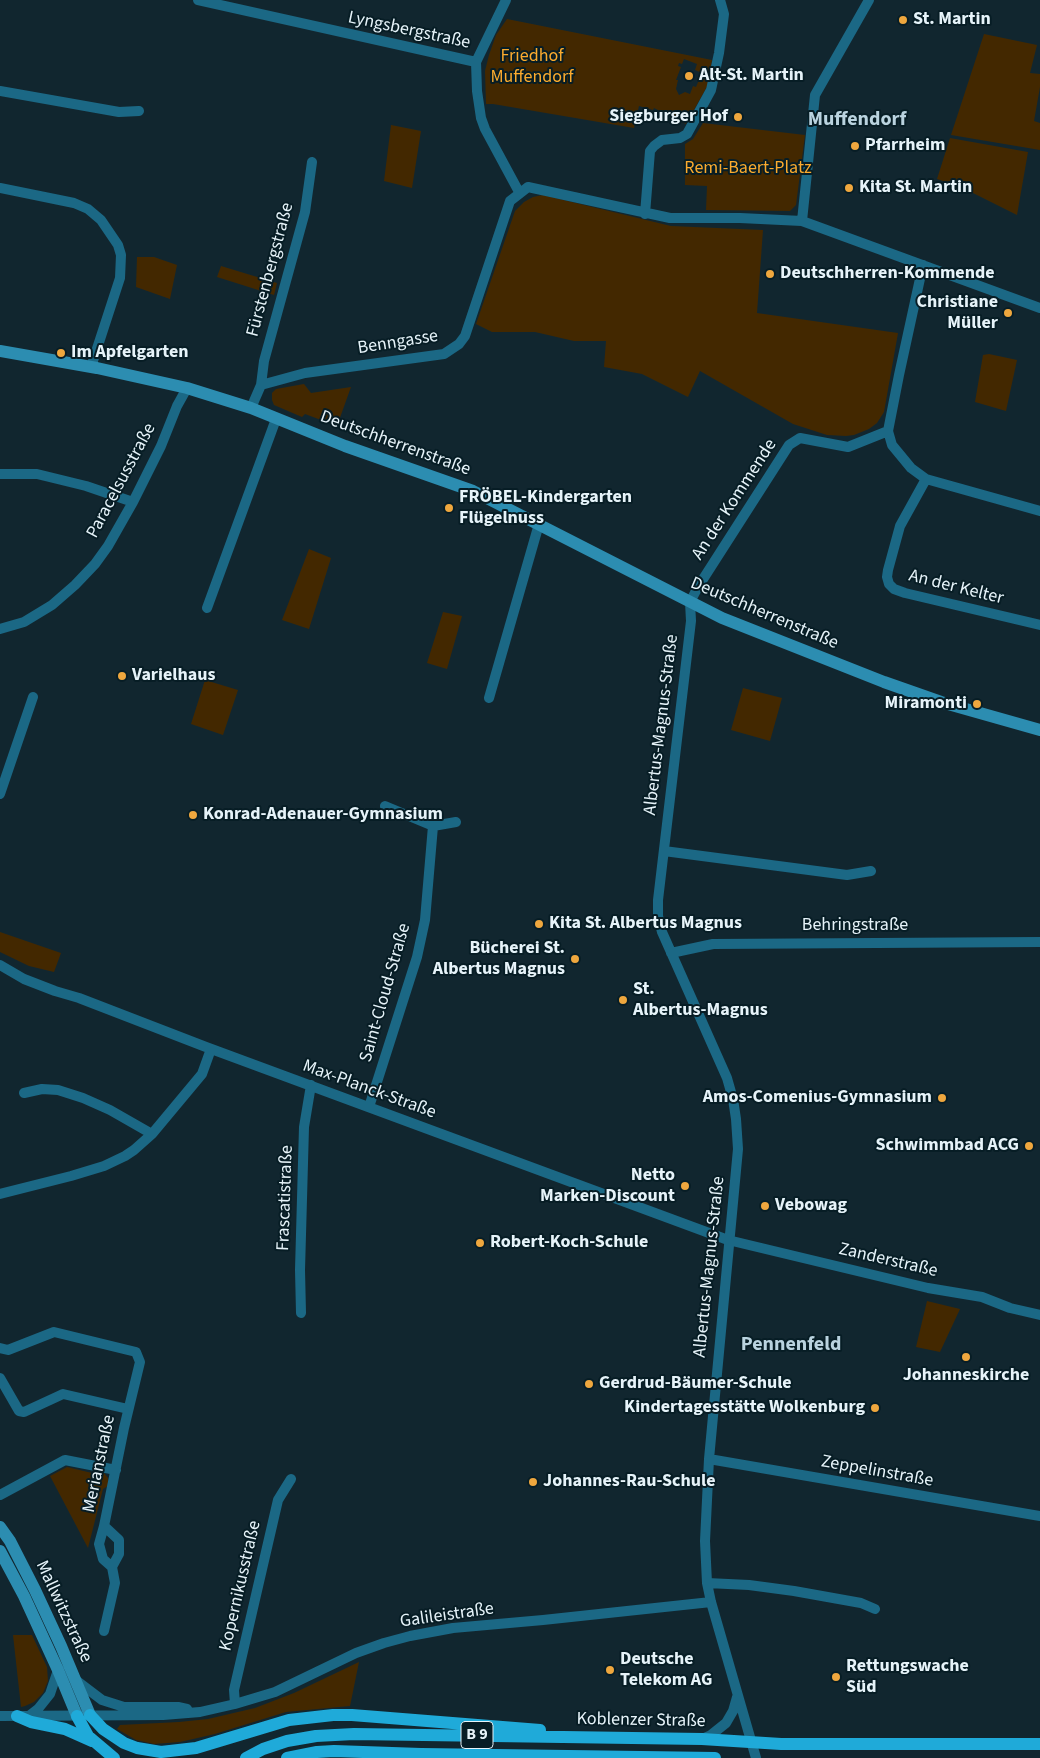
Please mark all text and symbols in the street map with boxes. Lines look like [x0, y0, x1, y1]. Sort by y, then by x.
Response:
street label: Lyngsbergstraße [346, 7, 472, 55]
place label: St. Martin [913, 9, 991, 31]
marker: St. Martin [897, 14, 909, 26]
park label: Friedhof Muffendorf [490, 46, 574, 88]
place label: Alt-St. Martin [699, 65, 804, 87]
marker: Alt-St. Martin [683, 70, 695, 82]
place label: Siegburger Hof [609, 106, 728, 128]
district label: Muffendorf [808, 109, 906, 133]
marker: Siegburger Hof [732, 111, 744, 123]
place label: Pfarrheim [865, 135, 945, 157]
marker: Pfarrheim [849, 140, 861, 152]
park label: Remi-Baert-Platz [684, 158, 812, 180]
place label: Kita St. Martin [859, 177, 972, 199]
marker: Kita St. Martin [843, 182, 855, 194]
street label: Fürstenbergstraße [243, 201, 299, 339]
place label: Deutschherren-Kommende [780, 263, 995, 285]
marker: Deutschherren-Kommende [764, 268, 776, 280]
place label: Christiane Müller [917, 292, 998, 334]
marker: Christiane Müller [1002, 307, 1014, 319]
street label: Benngasse [356, 326, 440, 360]
place label: Im Apfelgarten [71, 342, 189, 364]
marker: Im Apfelgarten [55, 347, 67, 359]
street label: Deutschherrenstraße [317, 407, 473, 481]
street label: Paracelsusstraße [83, 420, 161, 542]
street label: An der Kommende [688, 436, 782, 564]
place label: FRÖBEL-Kindergarten Flügelnuss [459, 487, 632, 530]
marker: FRÖBEL-Kindergarten Flügelnuss [443, 502, 455, 514]
street label: An der Kelter [906, 566, 1006, 610]
street label: Deutschherrenstraße [687, 573, 841, 655]
street label: Albertus-Magnus-Straße [640, 633, 684, 817]
place label: Varielhaus [132, 665, 215, 687]
marker: Varielhaus [116, 670, 128, 682]
place label: Miramonti [885, 693, 967, 715]
marker: Miramonti [971, 698, 983, 710]
place label: Konrad-Adenauer-Gymnasium [203, 804, 443, 826]
marker: Konrad-Adenauer-Gymnasium [187, 809, 199, 821]
place label: Kita St. Albertus Magnus [549, 913, 742, 935]
street label: Behringstraße [802, 915, 908, 937]
marker: Kita St. Albertus Magnus [533, 918, 545, 930]
street label: Saint-Cloud-Straße [356, 921, 416, 1065]
place label: Bücherei St. Albertus Magnus [433, 938, 565, 981]
marker: Bücherei St. Albertus Magnus [569, 953, 581, 965]
place label: St. Albertus-Magnus [633, 979, 768, 1022]
marker: St. Albertus-Magnus [617, 994, 629, 1006]
street label: Max-Planck-Straße [299, 1056, 439, 1124]
place label: Amos-Comenius-Gymnasium [703, 1087, 932, 1109]
marker: Amos-Comenius-Gymnasium [936, 1092, 948, 1104]
place label: Schwimmbad ACG [876, 1135, 1019, 1157]
marker: Schwimmbad ACG [1023, 1140, 1035, 1152]
street label: Frascatistraße [273, 1145, 299, 1251]
place label: Netto Marken-Discount [540, 1165, 675, 1208]
street label: Albertus-Magnus-Straße [690, 1175, 730, 1359]
marker: Netto Marken-Discount [679, 1180, 691, 1192]
place label: Vebowag [775, 1195, 847, 1217]
marker: Vebowag [759, 1200, 771, 1212]
place label: Robert-Koch-Schule [490, 1232, 648, 1254]
marker: Robert-Koch-Schule [474, 1237, 486, 1249]
street label: Zanderstraße [836, 1239, 940, 1283]
district label: Pennenfeld [741, 1334, 841, 1358]
marker: Johanneskirche [960, 1351, 972, 1363]
place label: Johanneskirche [903, 1365, 1029, 1387]
place label: Gerdrud-Bäumer-Schule [599, 1373, 792, 1395]
marker: Gerdrud-Bäumer-Schule [583, 1378, 595, 1390]
place label: Kindertagesstätte Wolkenburg [624, 1397, 865, 1419]
marker: Kindertagesstätte Wolkenburg [869, 1402, 881, 1414]
street label: Merianstraße [79, 1413, 121, 1515]
street label: Zeppelinstraße [819, 1452, 935, 1492]
place label: Johannes-Rau-Schule [543, 1471, 715, 1493]
marker: Johannes-Rau-Schule [527, 1476, 539, 1488]
street label: Kopernikusstraße [216, 1519, 266, 1653]
street label: Mallwitzstraße [30, 1558, 96, 1666]
street label: Galileistraße [399, 1599, 495, 1633]
place label: Deutsche Telekom AG [620, 1649, 712, 1692]
place label: Rettungswache Süd [846, 1656, 969, 1698]
marker: Deutsche Telekom AG [604, 1664, 616, 1676]
marker: Rettungswache Süd [830, 1671, 842, 1683]
street label: Koblenzer Straße [576, 1709, 706, 1733]
road number: B 9 [461, 1722, 493, 1748]

